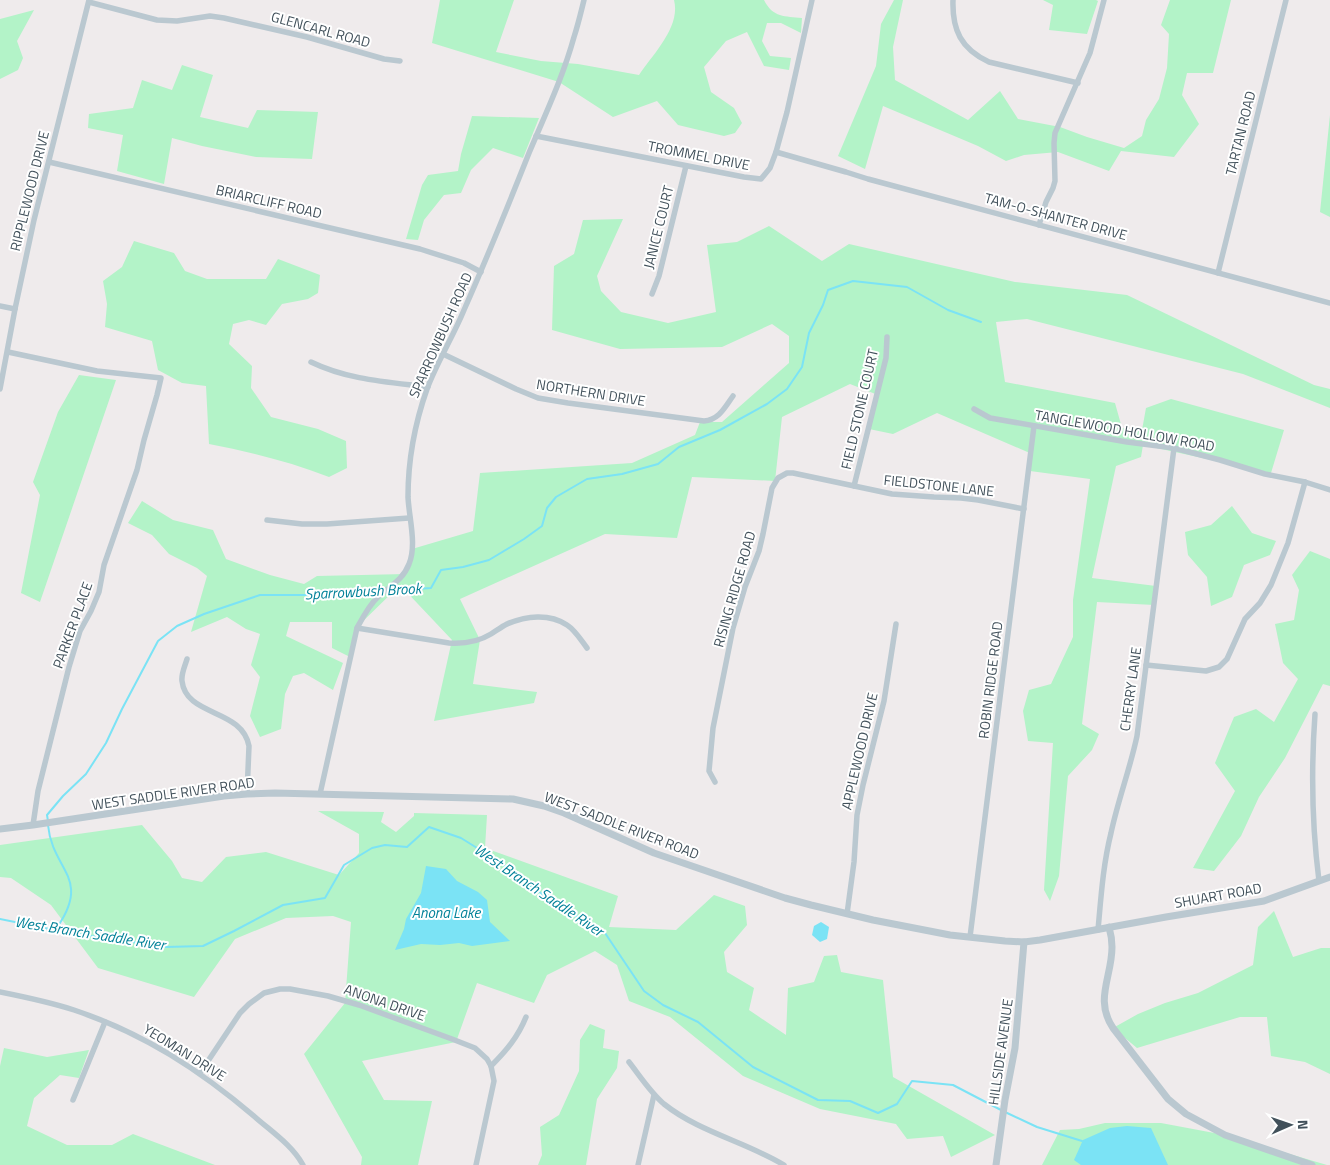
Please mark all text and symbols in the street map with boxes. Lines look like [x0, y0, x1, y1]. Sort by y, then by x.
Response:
street label: GLENCARL ROAD [269, 6, 373, 52]
street label: TARTAN ROAD [1219, 89, 1261, 177]
street label: RIPPLEWOOD DRIVE [4, 128, 54, 253]
street label: TROMMEL DRIVE [646, 135, 752, 175]
street label: BRIARCLIFF ROAD [214, 179, 324, 223]
street label: JANICE COURT [637, 182, 679, 271]
street label: TAM-O-SHANTER DRIVE [982, 187, 1130, 245]
street label: SPARROWBUSH ROAD [403, 269, 477, 401]
street label: FIELD STONE COURT [835, 346, 883, 471]
street label: NORTHERN DRIVE [535, 373, 647, 411]
street label: TANGLEWOOD HOLLOW ROAD [1033, 404, 1217, 456]
street label: FIELDSTONE LANE [883, 469, 995, 501]
street label: RISING RIDGE ROAD [707, 528, 761, 650]
water label: Sparrowbush Brook [304, 576, 424, 606]
street label: PARKER PLACE [47, 579, 97, 671]
street label: ROBIN RIDGE ROAD [972, 620, 1008, 740]
street label: CHERRY LANE [1114, 645, 1146, 732]
street label: APPLEWOOD DRIVE [835, 690, 883, 812]
street label: WEST SADDLE RIVER ROAD [90, 771, 256, 815]
street label: WEST SADDLE RIVER ROAD [542, 786, 702, 864]
water label: West Branch Saddle River [470, 838, 610, 943]
street label: SHUART ROAD [1173, 877, 1263, 913]
water label: Anona Lake [412, 901, 481, 924]
water label: West Branch Saddle River [13, 910, 169, 957]
street label: ANONA DRIVE [341, 978, 429, 1026]
street label: HILLSIDE AVENUE [982, 997, 1018, 1107]
street label: YEOMAN DRIVE [140, 1018, 231, 1086]
north arrow [1265, 1100, 1315, 1150]
text: N [1293, 1119, 1314, 1130]

